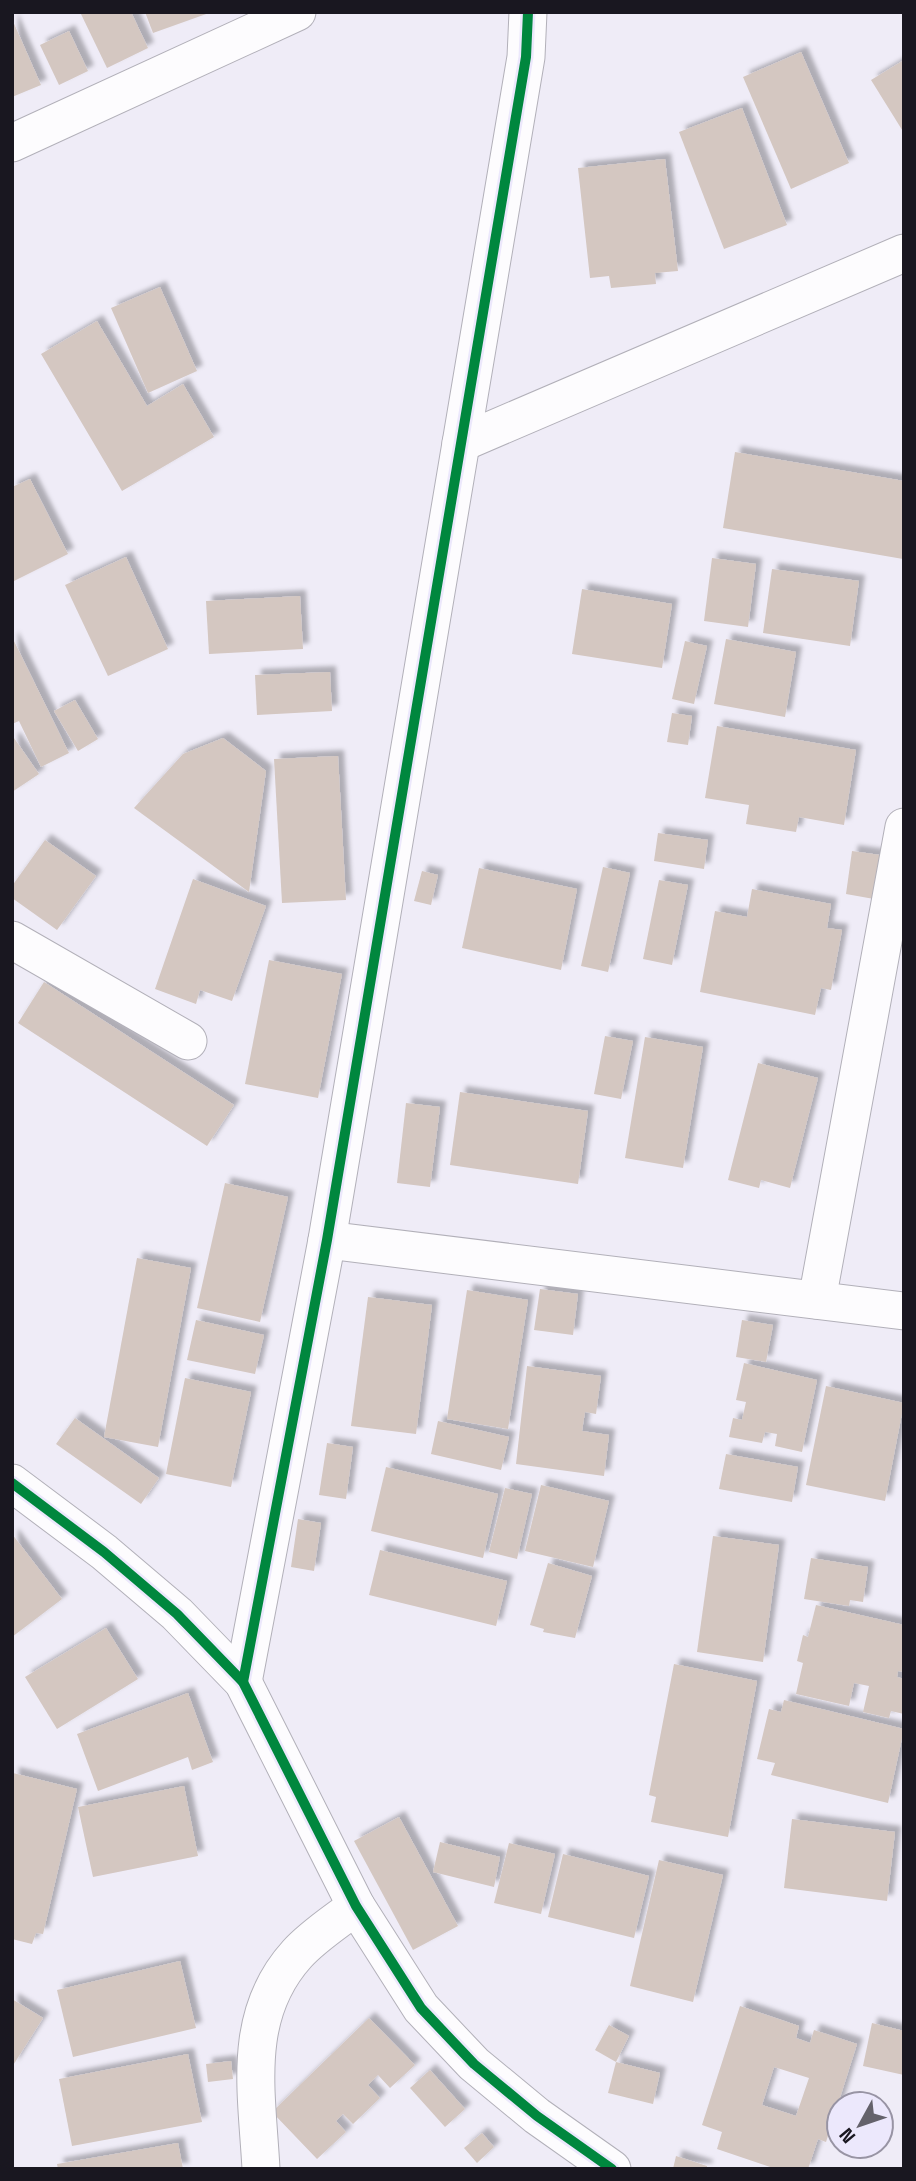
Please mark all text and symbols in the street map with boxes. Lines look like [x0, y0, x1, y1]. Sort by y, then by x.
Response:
north arrow [825, 2090, 895, 2160]
text: N [834, 2123, 861, 2149]

